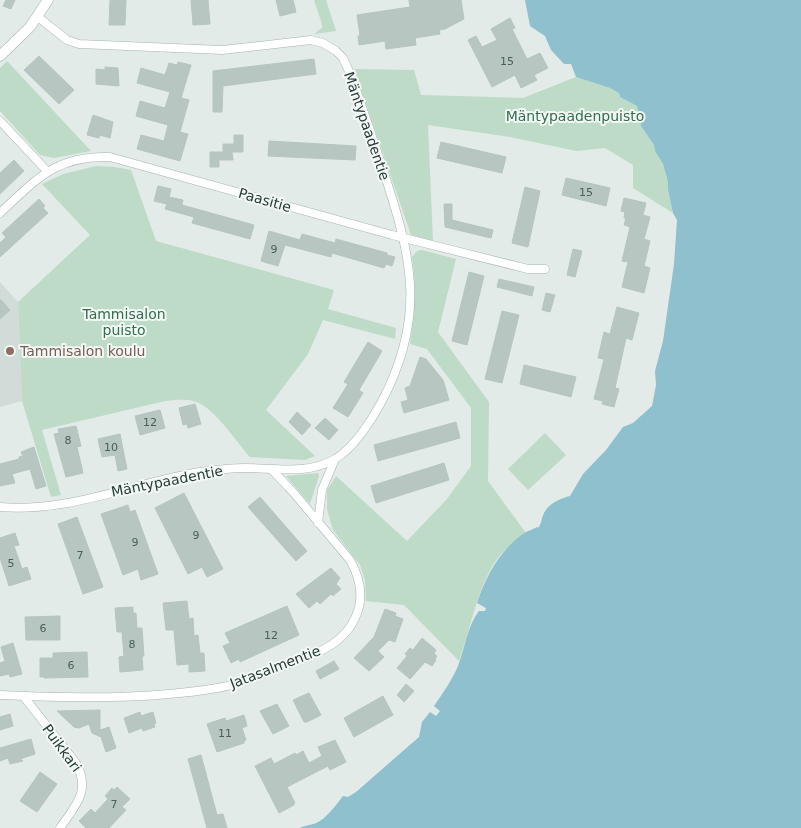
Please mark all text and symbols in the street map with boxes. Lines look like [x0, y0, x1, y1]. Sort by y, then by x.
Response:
house number: 15 [500, 55, 514, 68]
street label: Mäntypaadentie [341, 70, 393, 182]
park label: Mäntypaadenpuisto [506, 108, 644, 124]
street label: Paasitie [237, 185, 293, 215]
house number: 15 [579, 186, 593, 199]
house number: 9 [271, 243, 278, 256]
park label: Tammisalon puisto [81, 306, 166, 338]
place label: Tammisalon koulu [19, 343, 145, 359]
marker: Tammisalon koulu [4, 345, 16, 357]
house number: 12 [143, 416, 157, 429]
house number: 8 [65, 434, 72, 447]
house number: 10 [104, 441, 118, 454]
street label: Mäntypaadentie [110, 462, 224, 500]
house number: 9 [193, 529, 200, 542]
house number: 9 [132, 536, 139, 549]
house number: 7 [77, 549, 84, 562]
house number: 5 [8, 557, 15, 570]
house number: 6 [40, 622, 47, 635]
house number: 12 [264, 629, 278, 642]
house number: 8 [129, 638, 136, 651]
street label: Jatasalmentie [227, 642, 323, 692]
house number: 6 [68, 659, 75, 672]
street label: Puikkari [39, 721, 85, 775]
house number: 11 [218, 727, 232, 740]
house number: 7 [111, 798, 118, 811]

